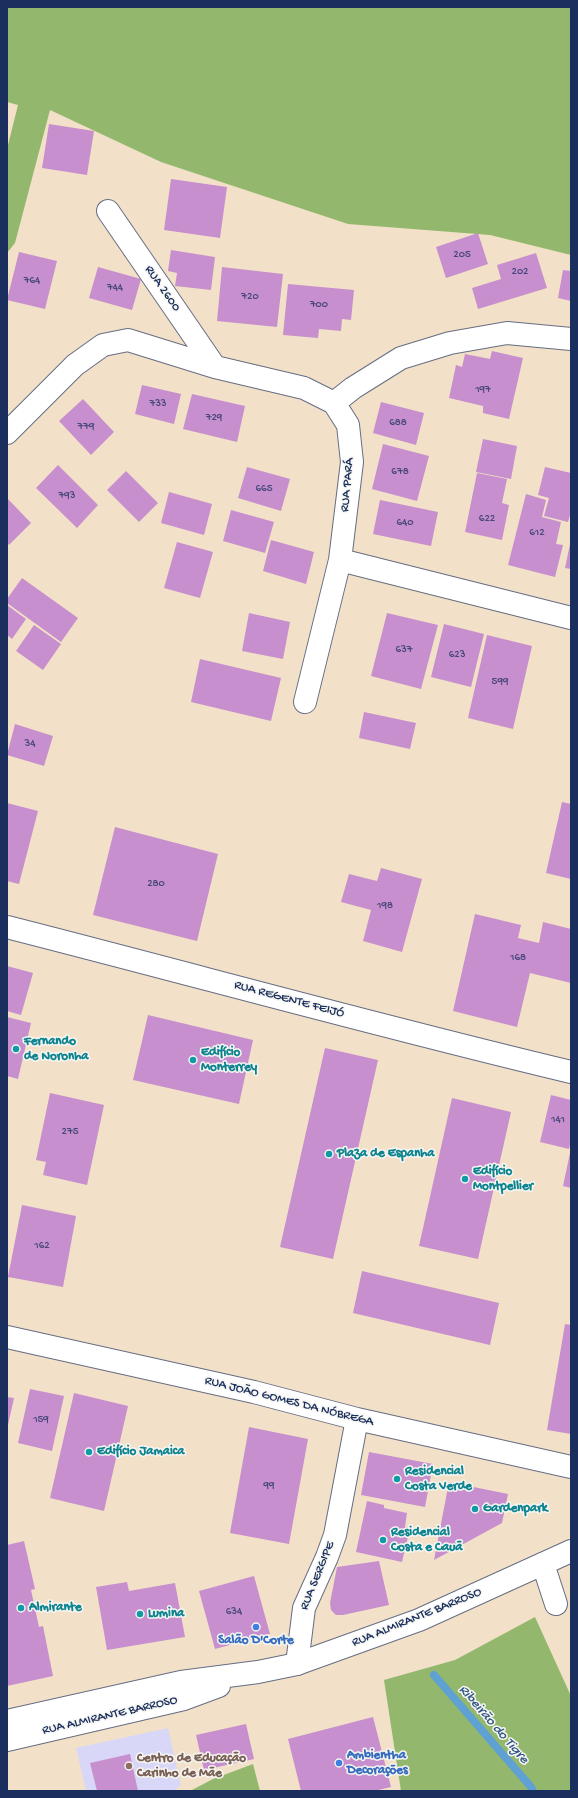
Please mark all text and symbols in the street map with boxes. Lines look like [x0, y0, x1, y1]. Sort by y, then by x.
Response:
house number: 205 [453, 248, 471, 262]
street label: RUA 2600 [140, 263, 184, 315]
house number: 202 [511, 265, 529, 279]
house number: 764 [24, 274, 40, 288]
house number: 744 [107, 281, 123, 295]
house number: 720 [241, 290, 259, 304]
house number: 700 [310, 298, 328, 312]
house number: 197 [475, 383, 491, 397]
house number: 733 [149, 397, 167, 411]
house number: 729 [206, 411, 222, 425]
house number: 688 [389, 416, 407, 430]
house number: 779 [78, 420, 94, 434]
street label: RUA PARÁ [338, 457, 358, 513]
house number: 678 [391, 465, 409, 479]
house number: 665 [256, 482, 272, 496]
house number: 793 [59, 489, 75, 503]
house number: 622 [479, 512, 495, 526]
house number: 640 [396, 516, 414, 530]
house number: 612 [529, 526, 545, 540]
house number: 637 [395, 643, 413, 657]
house number: 623 [449, 648, 465, 662]
house number: 599 [492, 675, 508, 689]
house number: 34 [25, 737, 35, 751]
house number: 280 [147, 877, 165, 891]
house number: 198 [377, 899, 393, 913]
house number: 168 [510, 951, 526, 965]
street label: RUA REGENTE FEIJÓ [232, 978, 346, 1022]
place label: Fernando de Noronha [24, 1034, 88, 1065]
marker: Fernando de Noronha [11, 1044, 21, 1054]
place label: Edifício Monterrey [201, 1045, 257, 1076]
marker: Edifício Monterrey [188, 1055, 198, 1065]
house number: 141 [551, 1113, 565, 1127]
house number: 275 [62, 1125, 78, 1139]
place label: Plaza de Espanha [337, 1146, 435, 1162]
marker: Plaza de Espanha [324, 1149, 334, 1159]
place label: Edifício Montpellier [473, 1164, 533, 1195]
marker: Edifício Montpellier [460, 1174, 470, 1184]
house number: 162 [34, 1239, 50, 1253]
street label: RUA JOÃO GOMES DA NÓBREGA [203, 1373, 375, 1431]
house number: 159 [33, 1413, 49, 1427]
place label: Edifício Jamaica [97, 1444, 184, 1460]
marker: Edifício Jamaica [84, 1447, 94, 1457]
place label: Residencial Costa Verde [405, 1464, 472, 1495]
marker: Residencial Costa Verde [392, 1474, 402, 1484]
house number: 99 [263, 1479, 275, 1493]
place label: Gardenpark [483, 1501, 548, 1517]
marker: Gardenpark [470, 1504, 480, 1514]
place label: Residencial Costa e Cauã [391, 1525, 463, 1556]
marker: Residencial Costa e Cauã [378, 1535, 388, 1545]
street label: RUA SERGIPE [297, 1539, 339, 1613]
street label: RUA ALMIRANTE BARROSO [350, 1585, 484, 1651]
place label: Almirante [29, 1600, 82, 1616]
marker: Almirante [16, 1603, 26, 1613]
house number: 634 [226, 1605, 242, 1619]
place label: Lumina [148, 1606, 184, 1622]
marker: Lumina [135, 1609, 145, 1619]
marker: Salão D'Corte [251, 1622, 261, 1632]
place label: Salão D'Corte [218, 1633, 294, 1649]
water label: Ribeirão do Tigre [454, 1682, 532, 1768]
street label: RUA ALMIRANTE BARROSO [41, 1693, 179, 1739]
place label: Ambientha Decorações [347, 1748, 408, 1779]
place label: Centro de Educação Carinho de Mãe [137, 1751, 246, 1782]
marker: Ambientha Decorações [334, 1758, 344, 1768]
marker: Centro de Educação Carinho de Mãe [124, 1761, 134, 1771]

